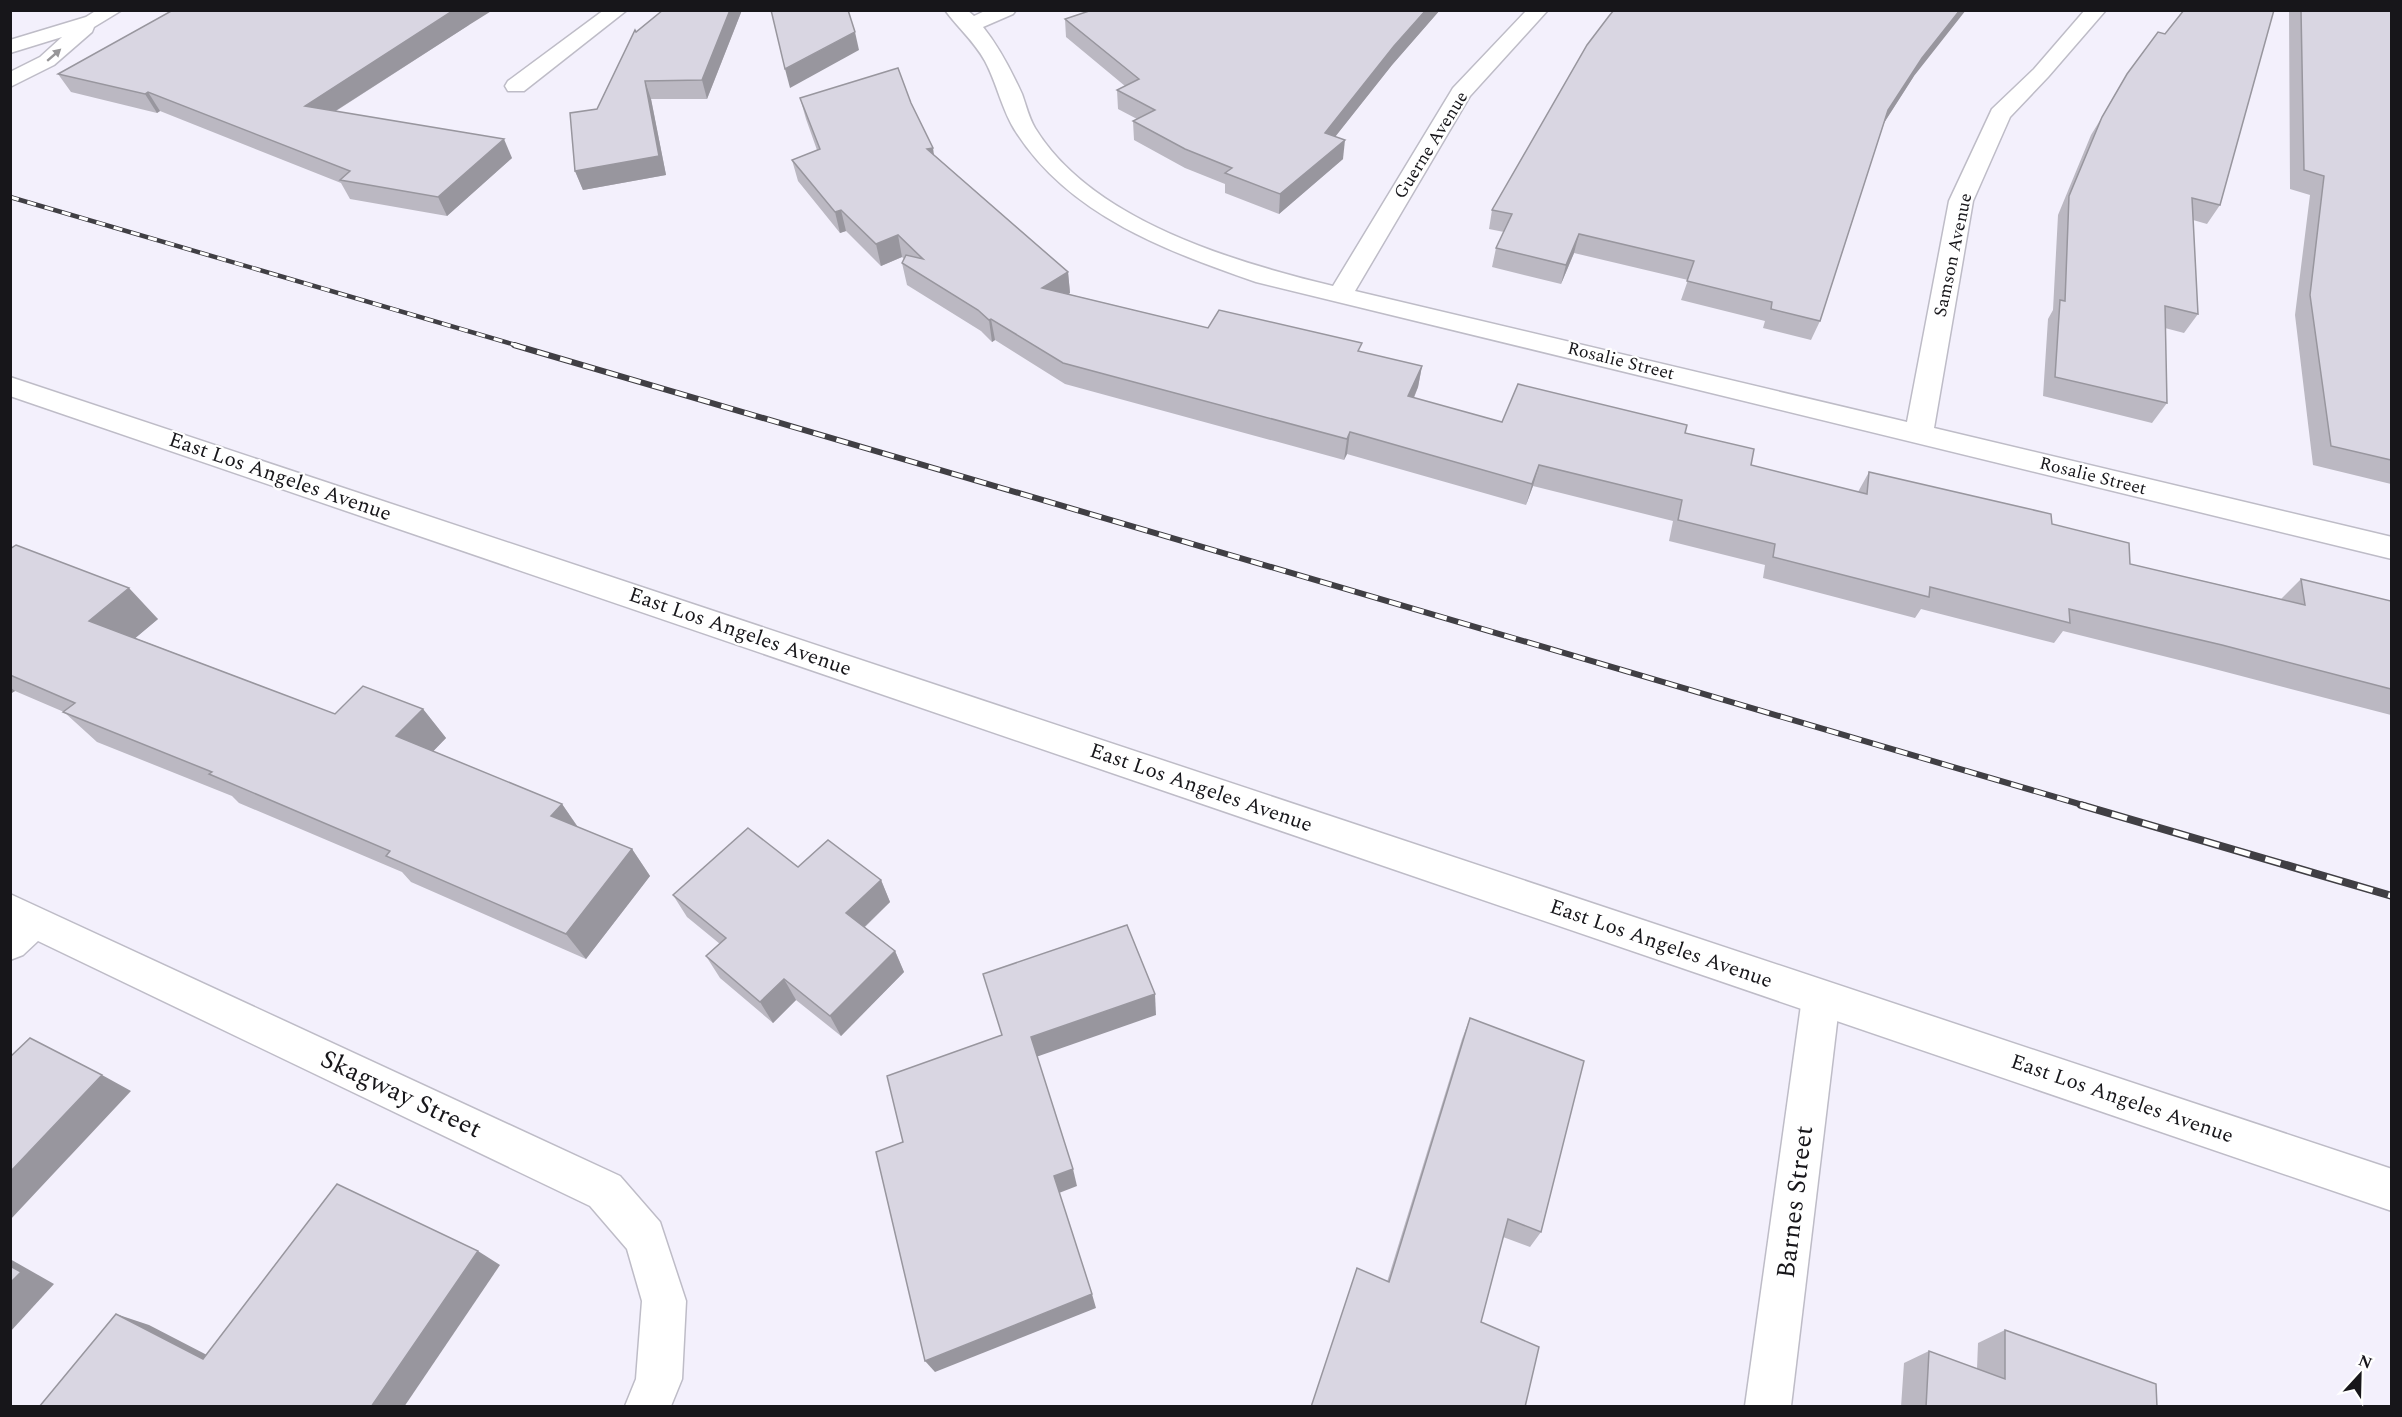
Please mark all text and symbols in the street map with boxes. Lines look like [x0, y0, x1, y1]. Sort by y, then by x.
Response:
one-way arrow [46, 49, 61, 62]
street label: Guerne Avenue [1387, 86, 1475, 204]
street label: Samson Avenue [1927, 191, 1979, 319]
street label: Rosalie Street [1565, 335, 1677, 387]
street label: East Los Angeles Avenue [164, 424, 396, 530]
street label: Rosalie Street [2037, 450, 2149, 502]
street label: East Los Angeles Avenue [624, 579, 856, 685]
street label: East Los Angeles Avenue [1085, 735, 1317, 841]
street label: East Los Angeles Avenue [1545, 891, 1777, 997]
street label: Skagway Street [314, 1039, 488, 1149]
street label: East Los Angeles Avenue [2006, 1046, 2238, 1152]
street label: Barnes Street [1766, 1123, 1824, 1281]
north arrow [2330, 1345, 2390, 1405]
text: N [2355, 1348, 2376, 1376]

